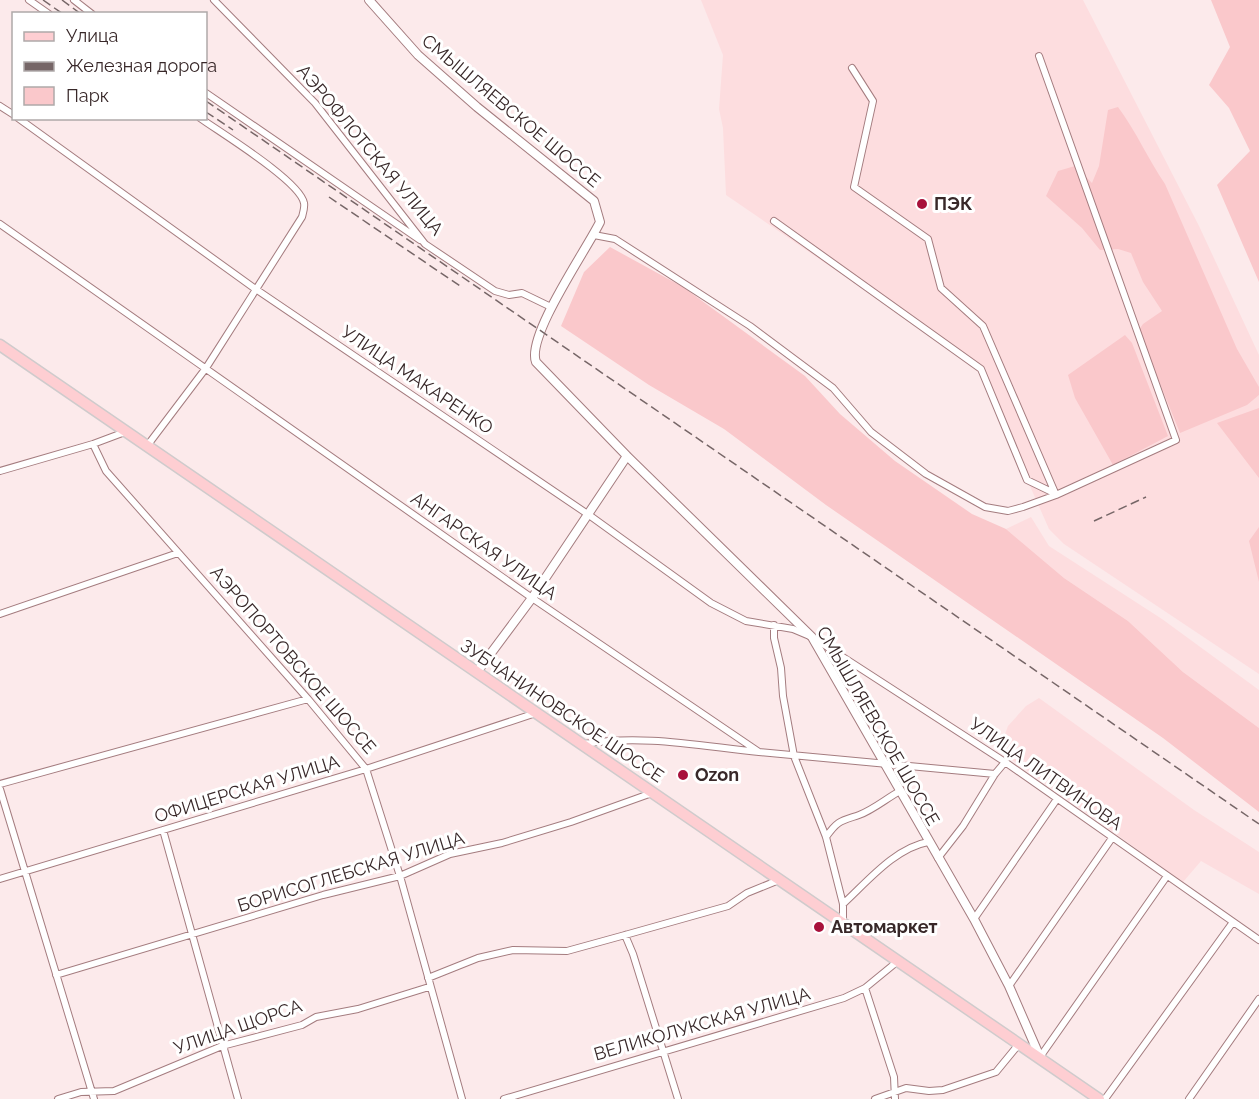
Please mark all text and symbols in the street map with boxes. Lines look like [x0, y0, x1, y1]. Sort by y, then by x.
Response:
legend [12, 12, 207, 120]
text: Улица [66, 25, 118, 46]
street label: СМЫШЛЯЕВСКОЕ ШОССЕ [418, 30, 605, 191]
text: Железная дорога [66, 55, 217, 76]
street label: АЭРОФЛОТСКАЯ УЛИЦА [293, 60, 448, 239]
text: Парк [66, 85, 109, 106]
place label: ПЭК [934, 193, 973, 214]
marker: ПЭК [915, 197, 929, 211]
street label: УЛИЦА МАКАРЕНКО [337, 321, 497, 438]
street label: АНГАРСКАЯ УЛИЦА [407, 487, 561, 604]
street label: АЭРОПОРТОВСКОЕ ШОССЕ [206, 562, 381, 758]
street label: СМЫШЛЯЕВСКОЕ ШОССЕ [813, 623, 944, 829]
street label: ЗУБЧАНИНОВСКОЕ ШОССЕ [457, 635, 668, 787]
street label: УЛИЦА ЛИТВИНОВА [966, 713, 1127, 834]
street label: ОФИЦЕРСКАЯ УЛИЦА [152, 750, 342, 827]
place label: Ozon [695, 764, 739, 785]
marker: Ozon [676, 768, 690, 782]
street label: БОРИСОГЛЕБСКАЯ УЛИЦА [235, 827, 467, 916]
place label: Автомаркет [831, 916, 938, 937]
marker: Автомаркет [812, 920, 826, 934]
street label: ВЕЛИКОЛУКСКАЯ УЛИЦА [591, 983, 812, 1064]
street label: УЛИЦА ЩОРСА [171, 995, 305, 1058]

